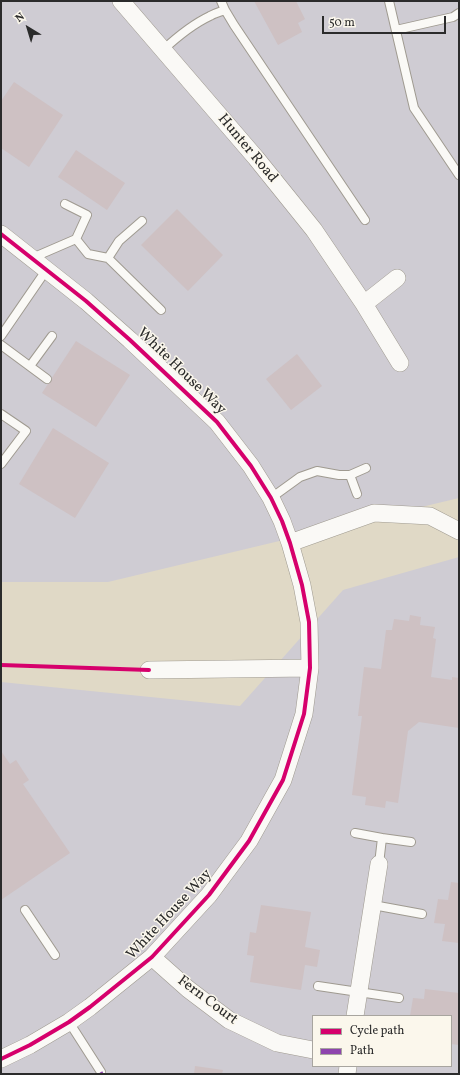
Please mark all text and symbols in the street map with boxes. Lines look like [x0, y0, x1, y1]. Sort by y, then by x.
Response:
north arrow [8, 8, 48, 48]
scale bar [324, 8, 448, 34]
text: N [13, 10, 28, 27]
text: 50 m [329, 15, 355, 31]
street label: Hunter Road [213, 111, 281, 187]
street label: White House Way [133, 325, 229, 419]
street label: White House Way [124, 866, 216, 964]
street label: Fern Court [173, 973, 241, 1029]
legend [312, 1015, 452, 1067]
text: Cycle path [350, 1023, 405, 1039]
text: Path [350, 1043, 374, 1059]

